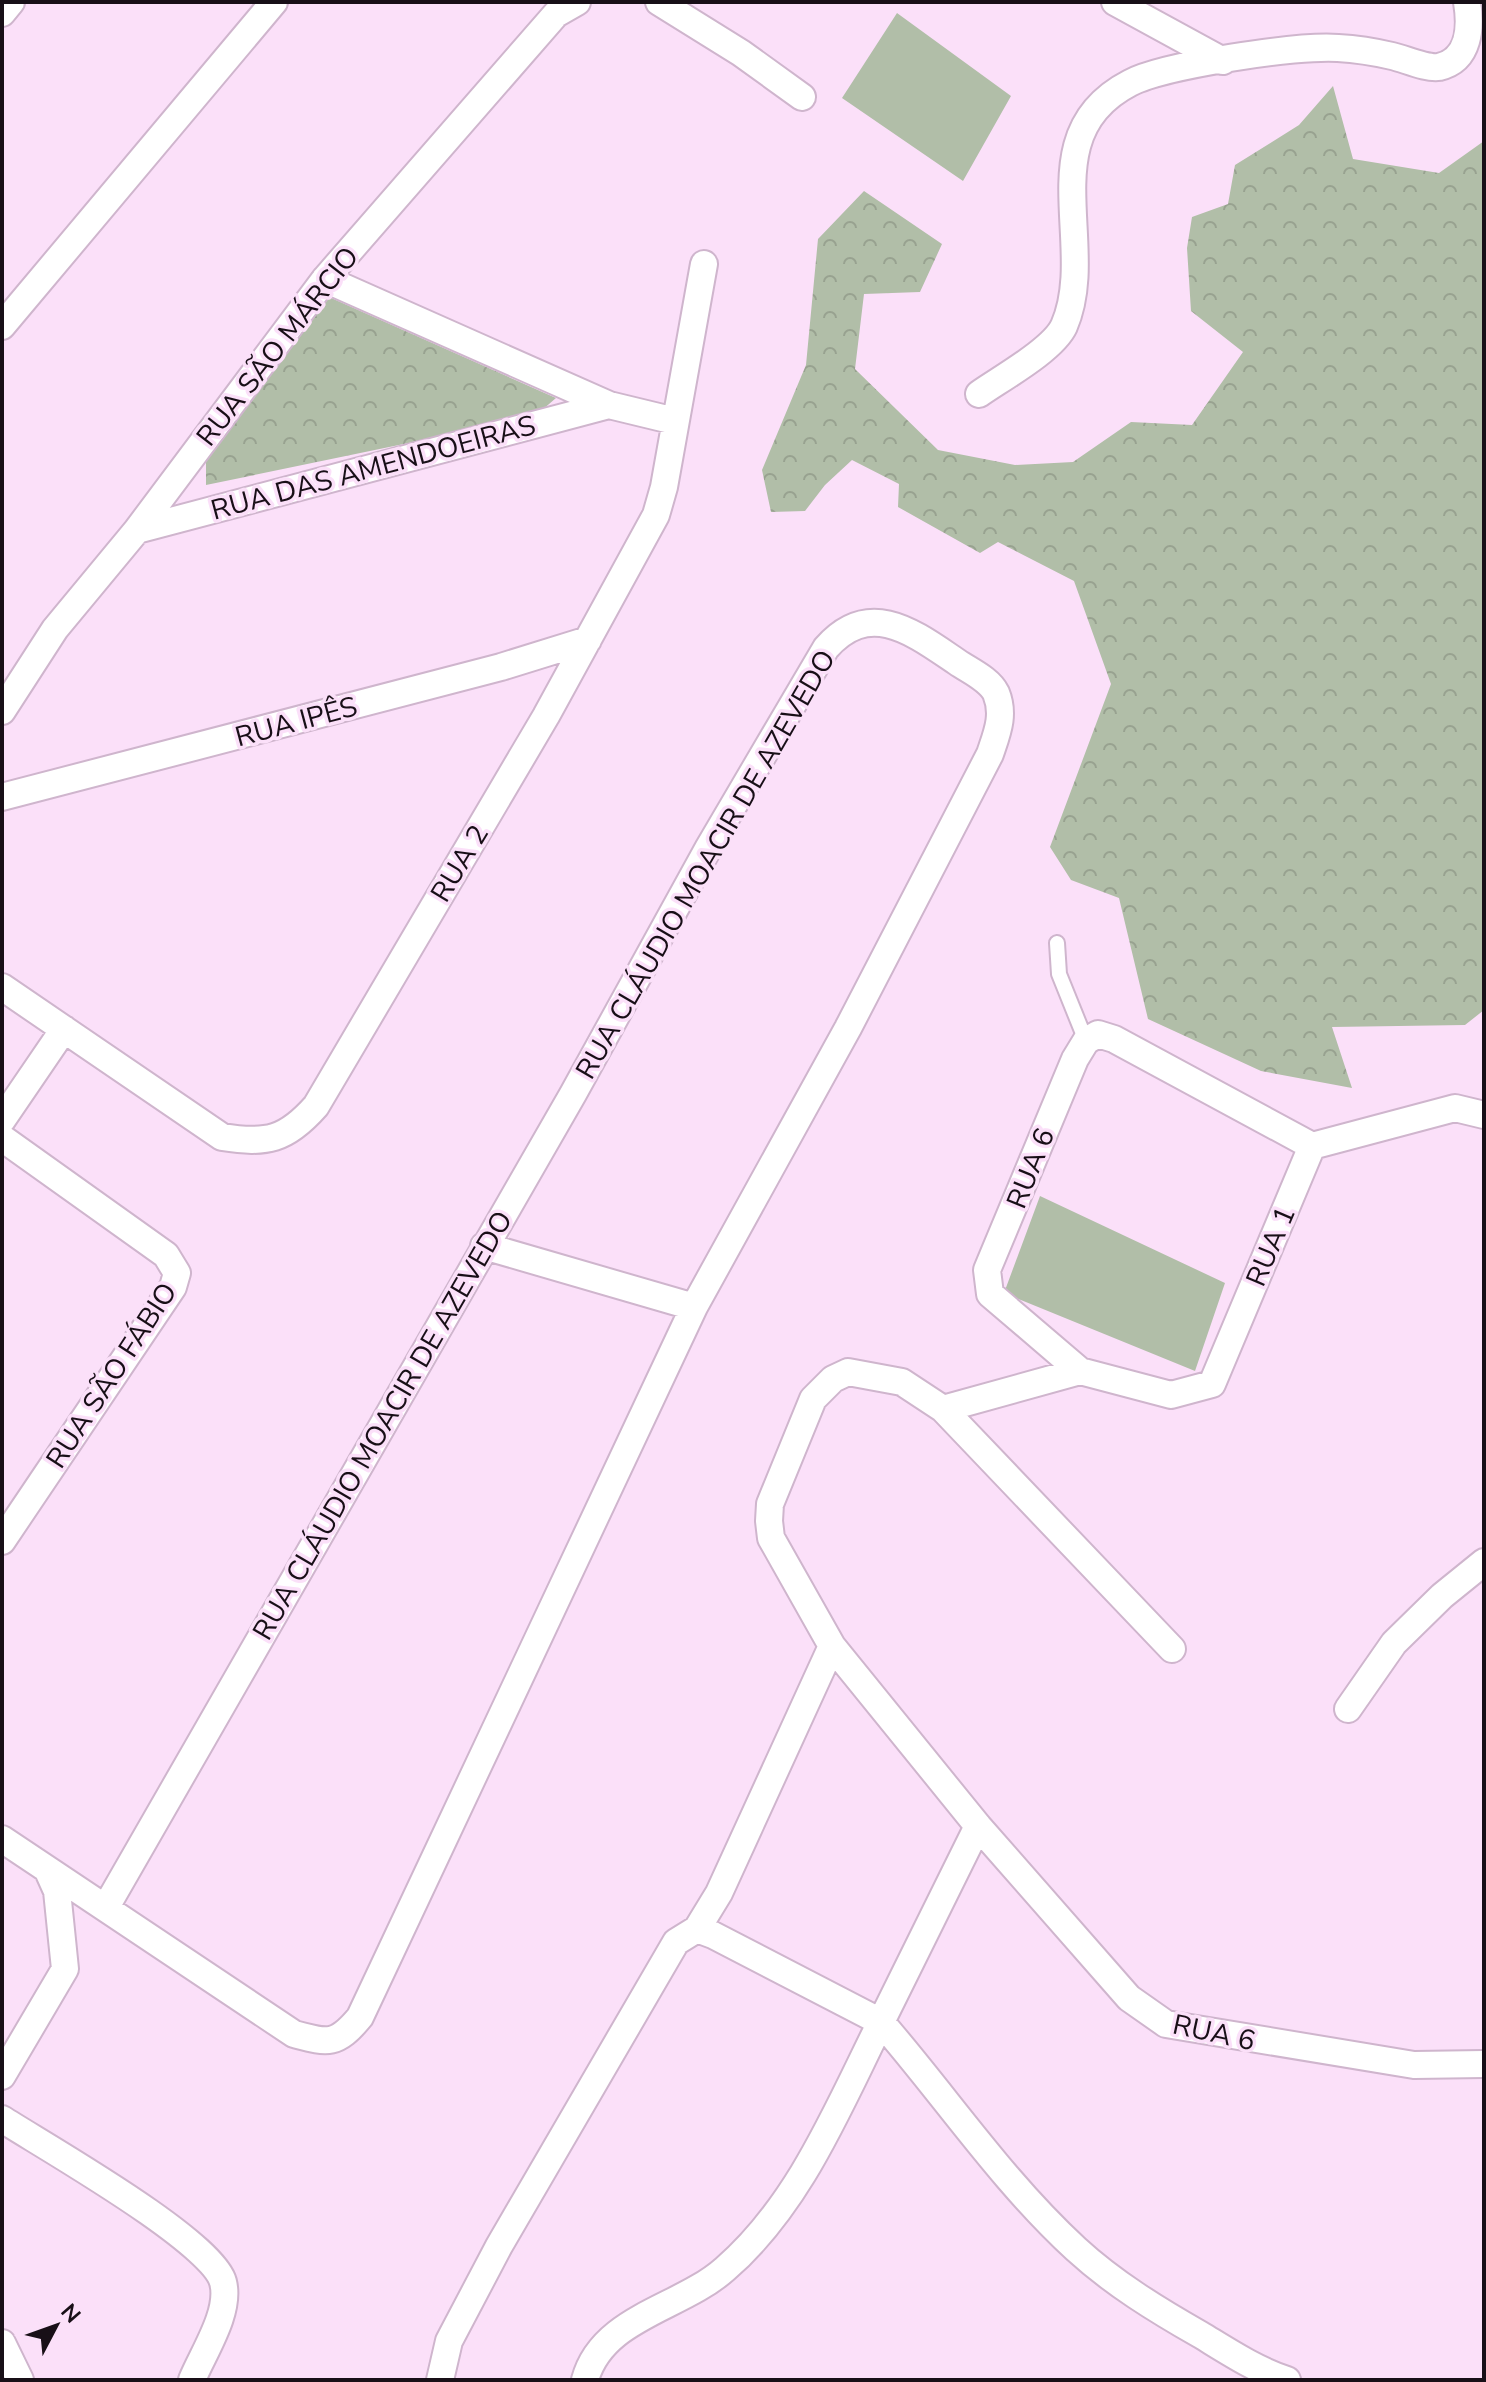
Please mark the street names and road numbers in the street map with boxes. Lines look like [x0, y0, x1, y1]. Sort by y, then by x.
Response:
street label: RUA SÃO MÁRCIO [188, 239, 368, 454]
street label: RUA DAS AMENDOEIRAS [207, 406, 540, 530]
street label: RUA CLÁUDIO MOACIR DE AZEVEDO [567, 643, 845, 1086]
street label: RUA IPÊS [231, 687, 361, 756]
street label: RUA 2 [422, 818, 498, 909]
street label: RUA 6 [998, 1123, 1064, 1214]
street label: RUA 1 [1237, 1201, 1305, 1292]
street label: RUA CLÁUDIO MOACIR DE AZEVEDO [244, 1204, 522, 1647]
street label: RUA SÃO FÁBIO [38, 1275, 186, 1476]
street label: RUA 6 [1169, 2006, 1259, 2060]

